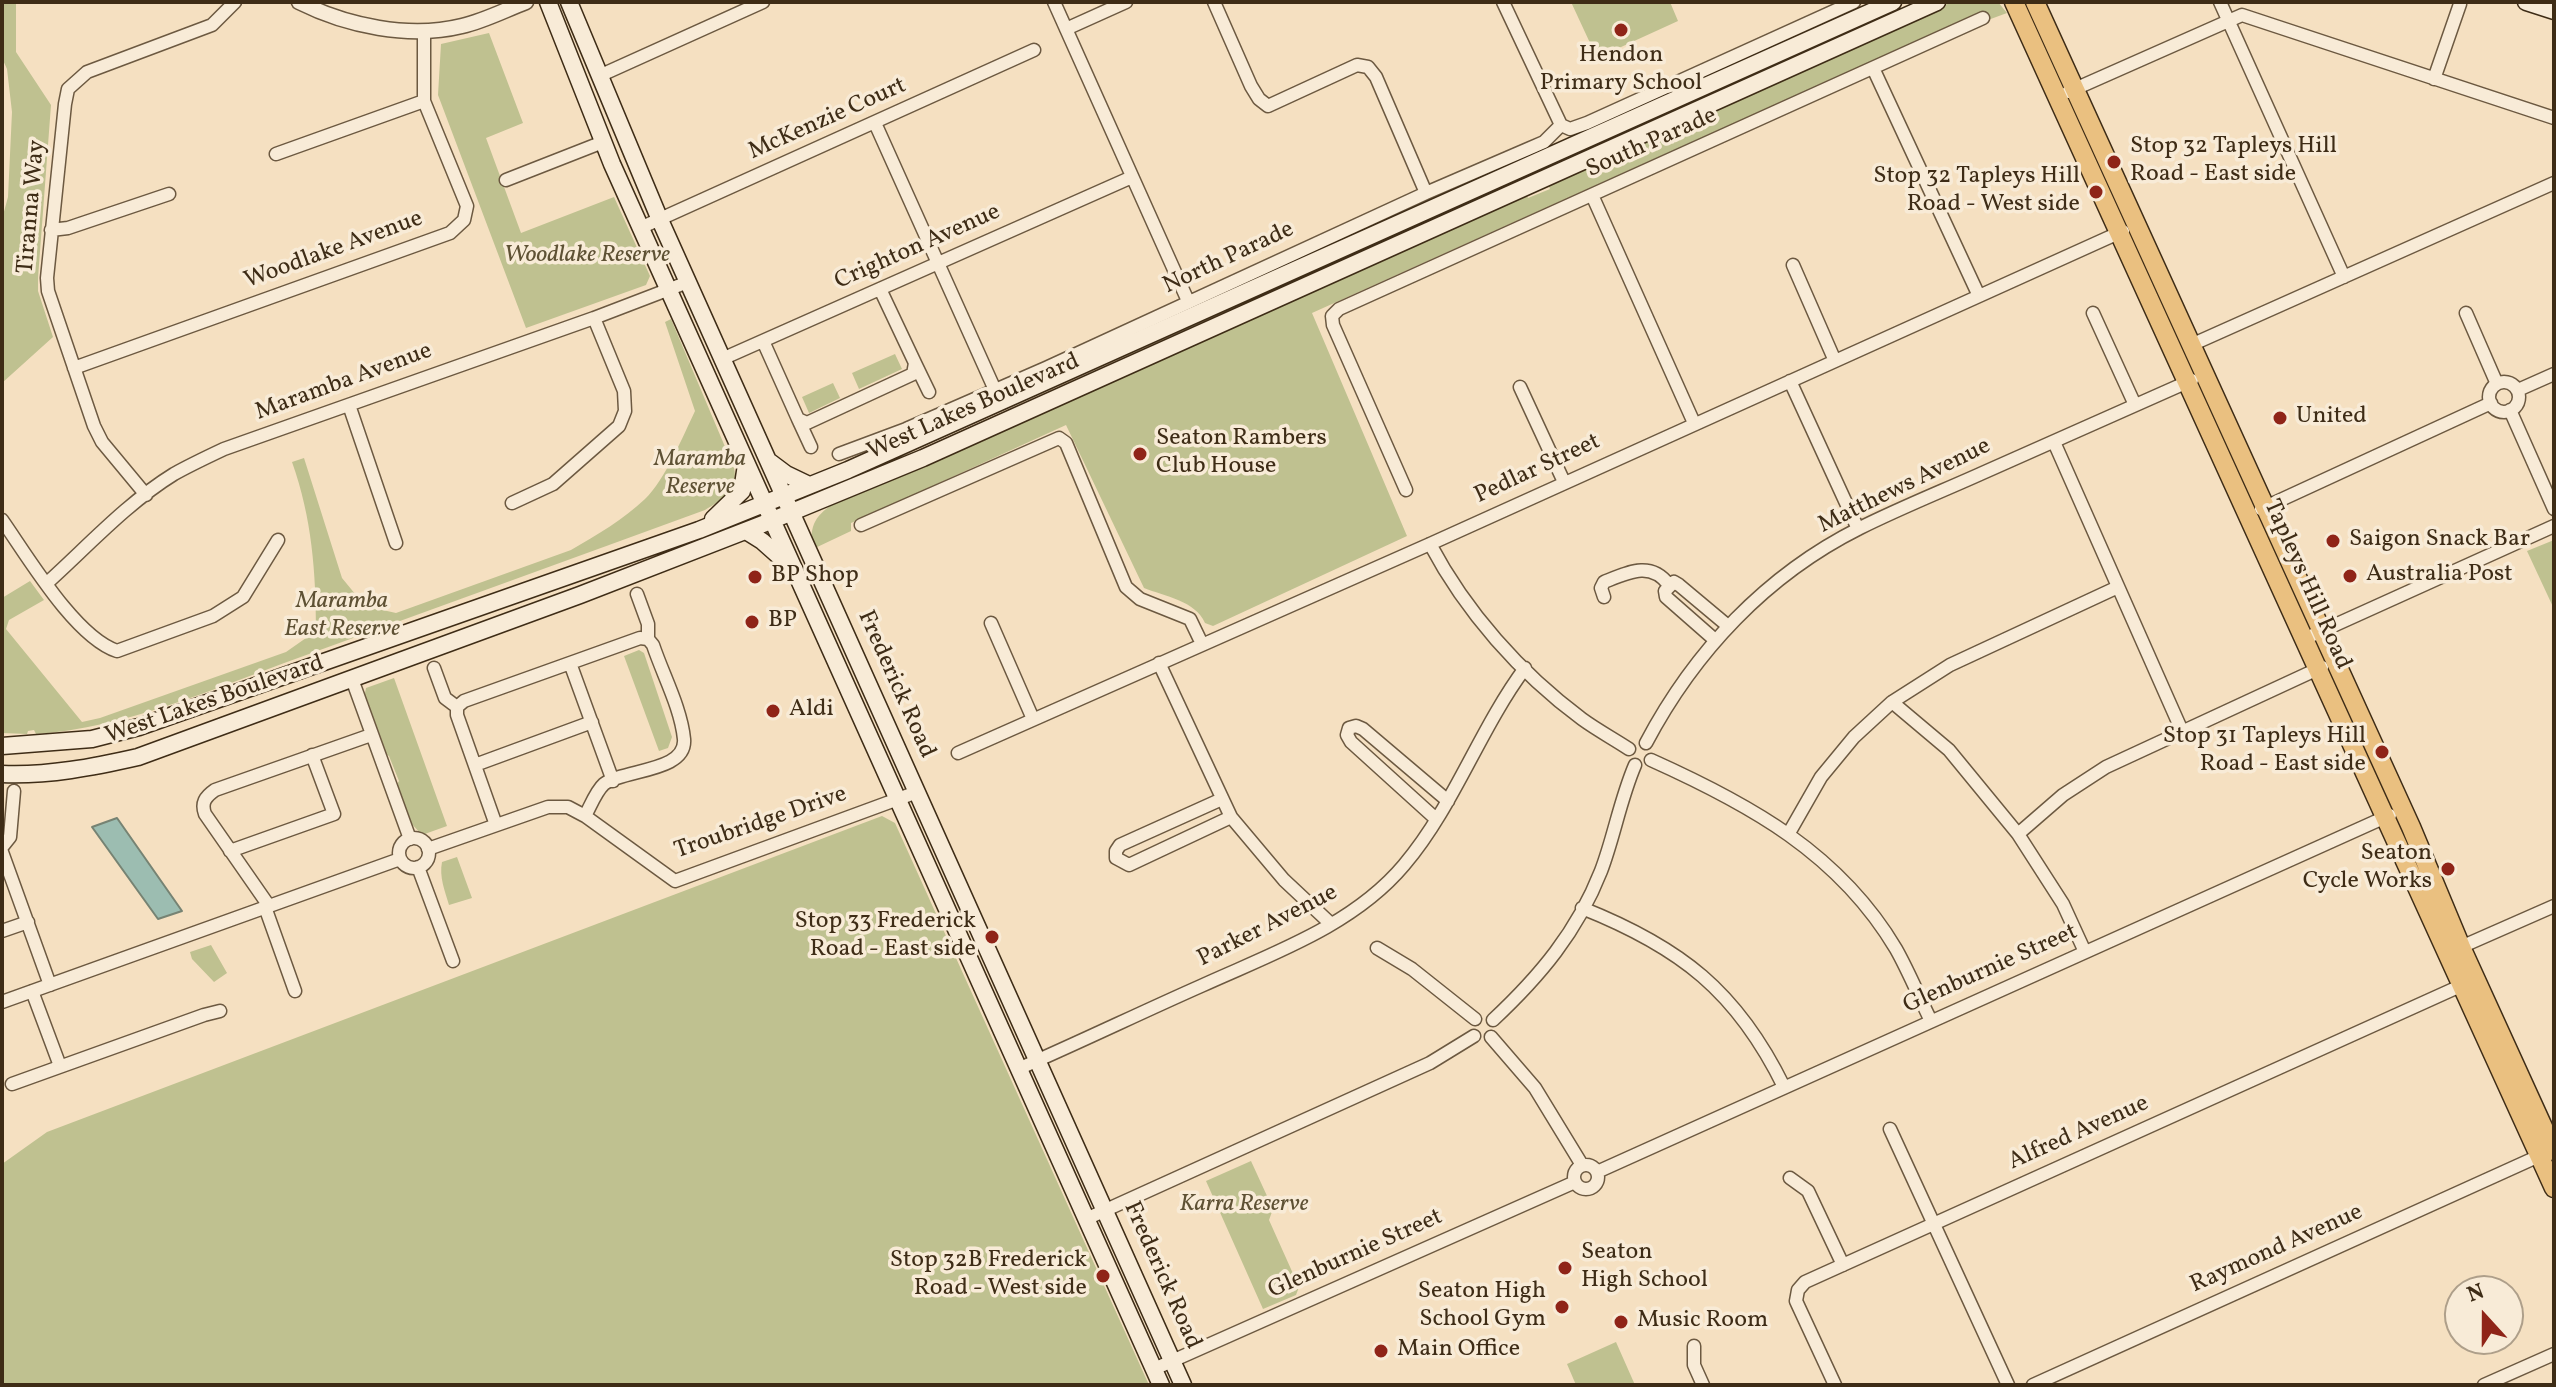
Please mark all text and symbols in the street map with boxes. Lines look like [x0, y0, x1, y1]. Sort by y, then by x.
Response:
marker: Hendon Primary School [1612, 21, 1630, 39]
place label: Hendon Primary School [1540, 43, 1702, 99]
street label: McKenzie Court [745, 72, 911, 168]
street label: South Parade [1582, 102, 1722, 186]
place label: Stop 32 Tapleys Hill Road - East side [2130, 134, 2337, 190]
street label: Tiranna Way [13, 139, 53, 275]
marker: Stop 32 Tapleys Hill Road - East side [2105, 153, 2123, 171]
place label: Stop 32 Tapleys Hill Road - West side [1873, 164, 2080, 220]
marker: Stop 32 Tapleys Hill Road - West side [2087, 183, 2105, 201]
street label: Crighton Avenue [831, 199, 1005, 297]
street label: Woodlake Avenue [241, 205, 427, 297]
street label: North Parade [1159, 216, 1299, 302]
park label: Woodlake Reserve [504, 243, 670, 271]
street label: Maramba Avenue [252, 338, 436, 428]
street label: West Lakes Boulevard [863, 348, 1085, 468]
place label: United [2296, 404, 2367, 432]
marker: United [2271, 409, 2289, 427]
place label: Seaton Rambers Club House [1156, 426, 1327, 482]
street label: Pedlar Street [1471, 428, 1605, 512]
street label: Matthews Avenue [1814, 433, 1996, 541]
marker: Seaton Rambers Club House [1131, 445, 1149, 463]
park label: Maramba Reserve [654, 447, 746, 503]
street label: Tapleys Hill Road [2256, 496, 2356, 674]
place label: Saigon Snack Bar [2349, 527, 2530, 555]
marker: Saigon Snack Bar [2324, 532, 2342, 550]
place label: Australia Post [2366, 562, 2513, 590]
place label: BP Shop [771, 563, 859, 591]
marker: Australia Post [2341, 567, 2359, 585]
marker: BP Shop [746, 568, 764, 586]
park label: Maramba East Reserve [284, 589, 400, 645]
street label: Frederick Road [850, 607, 940, 763]
place label: BP [768, 608, 797, 636]
marker: BP [743, 613, 761, 631]
street label: West Lakes Boulevard [102, 650, 328, 752]
place label: Aldi [789, 697, 834, 725]
marker: Aldi [764, 702, 782, 720]
place label: Stop 31 Tapleys Hill Road - East side [2163, 724, 2366, 780]
marker: Stop 31 Tapleys Hill Road - East side [2373, 743, 2391, 761]
street label: Troubridge Drive [671, 781, 851, 867]
place label: Seaton Cycle Works [2303, 841, 2432, 897]
marker: Seaton Cycle Works [2439, 860, 2457, 878]
street label: Parker Avenue [1193, 879, 1343, 975]
place label: Stop 33 Frederick Road - East side [794, 909, 976, 965]
street label: Glenburnie Street [1899, 919, 2083, 1021]
marker: Stop 33 Frederick Road - East side [983, 928, 1001, 946]
street label: Alfred Avenue [2004, 1090, 2154, 1178]
park label: Karra Reserve [1180, 1192, 1308, 1220]
street label: Frederick Road [1116, 1198, 1206, 1354]
street label: Raymond Avenue [2186, 1199, 2368, 1301]
street label: Glenburnie Street [1264, 1204, 1448, 1306]
place label: Seaton High School [1581, 1240, 1708, 1296]
place label: Stop 32B Frederick Road - West side [890, 1248, 1087, 1304]
marker: Seaton High School [1556, 1259, 1574, 1277]
marker: Stop 32B Frederick Road - West side [1094, 1267, 1112, 1285]
north arrow [2444, 1275, 2524, 1355]
text: N [2463, 1277, 2489, 1311]
place label: Seaton High School Gym [1418, 1279, 1546, 1335]
marker: Seaton High School Gym [1553, 1298, 1571, 1316]
place label: Music Room [1637, 1308, 1768, 1336]
marker: Music Room [1612, 1313, 1630, 1331]
place label: Main Office [1397, 1337, 1520, 1365]
marker: Main Office [1372, 1342, 1390, 1360]

